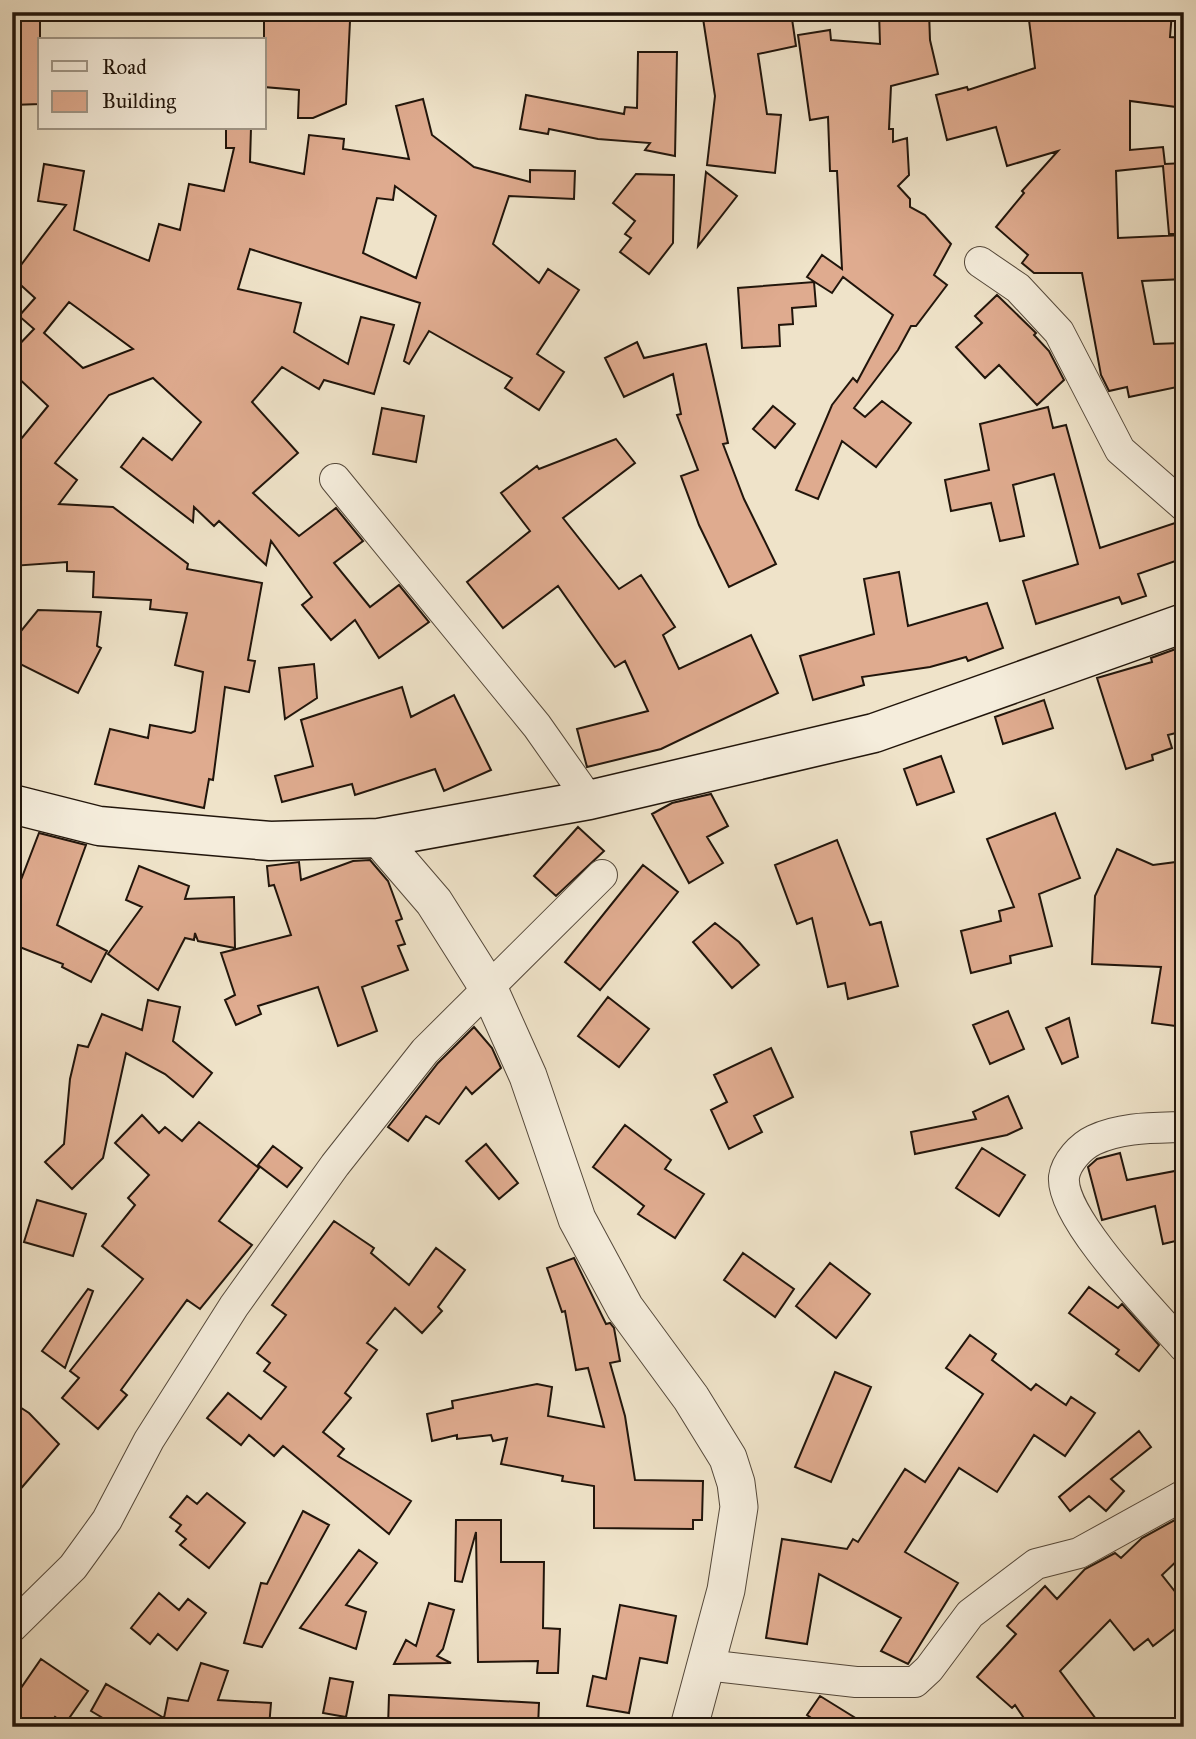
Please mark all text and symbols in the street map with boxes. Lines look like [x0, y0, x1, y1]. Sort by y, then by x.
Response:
legend [38, 38, 266, 130]
text: Road [102, 54, 147, 80]
text: Building [102, 88, 176, 114]

